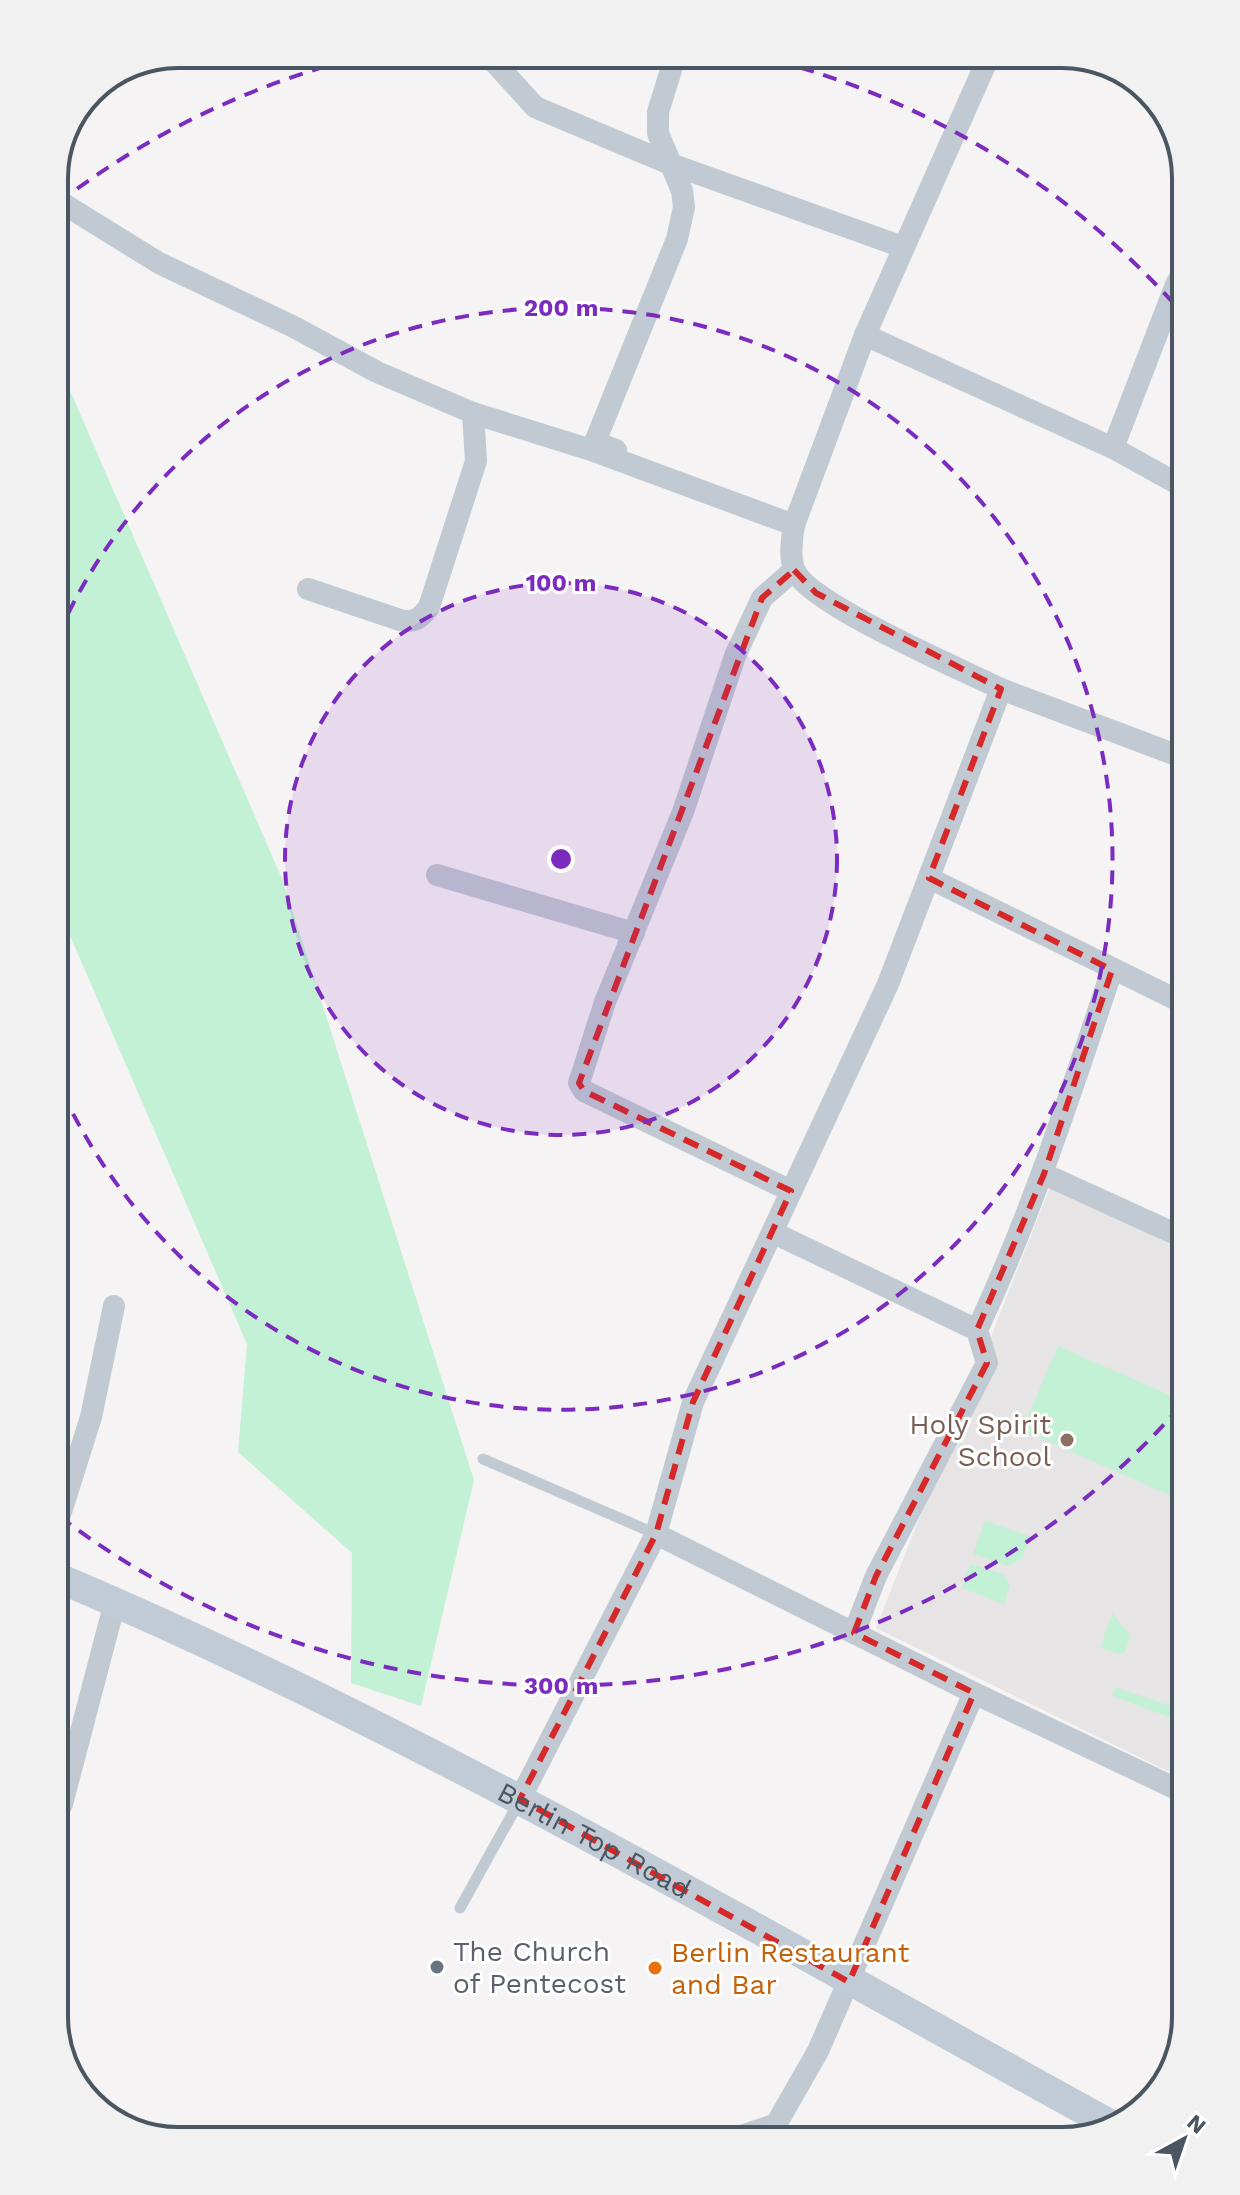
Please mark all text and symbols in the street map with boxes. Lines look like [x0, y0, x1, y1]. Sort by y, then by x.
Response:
text: 200 m [524, 294, 598, 322]
text: 100 m [526, 569, 596, 597]
centre of rings [547, 845, 575, 873]
place label: Holy Spirit School [909, 1408, 1051, 1473]
marker: Holy Spirit School [1058, 1431, 1076, 1449]
text: 300 m [524, 1672, 598, 1700]
street label: Berlin Top Road [492, 1775, 697, 1905]
place label: The Church of Pentecost [453, 1935, 626, 2000]
place label: Berlin Restaurant and Bar [671, 1936, 910, 2001]
marker: The Church of Pentecost [428, 1958, 446, 1976]
marker: Berlin Restaurant and Bar [646, 1959, 664, 1977]
north arrow [1144, 2099, 1224, 2179]
text: N [1182, 2109, 1211, 2139]

